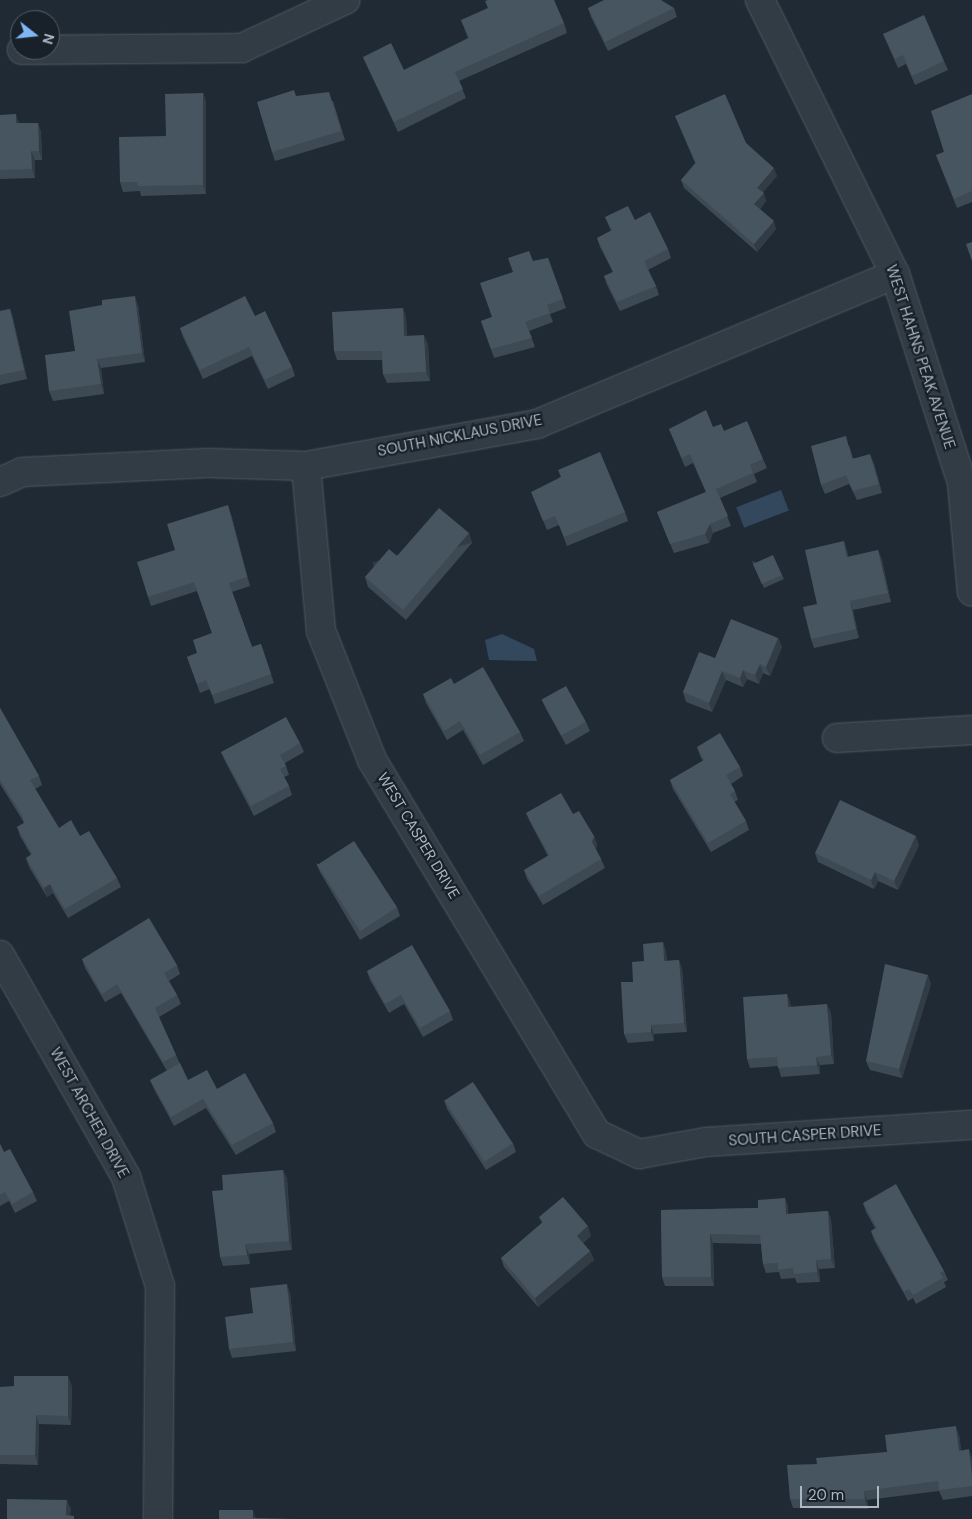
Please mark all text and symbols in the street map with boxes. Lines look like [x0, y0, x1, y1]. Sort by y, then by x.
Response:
north arrow [10, 10, 60, 60]
text: N [38, 31, 59, 46]
street label: WEST HAHNS PEAK AVENUE [882, 263, 958, 451]
street label: SOUTH NICKLAUS DRIVE [376, 411, 544, 461]
street label: WEST CASPER DRIVE [373, 770, 463, 902]
street label: WEST ARCHER DRIVE [46, 1045, 132, 1181]
street label: SOUTH CASPER DRIVE [728, 1122, 882, 1150]
scale bar [802, 1476, 881, 1508]
text: 20 m [808, 1485, 844, 1505]

